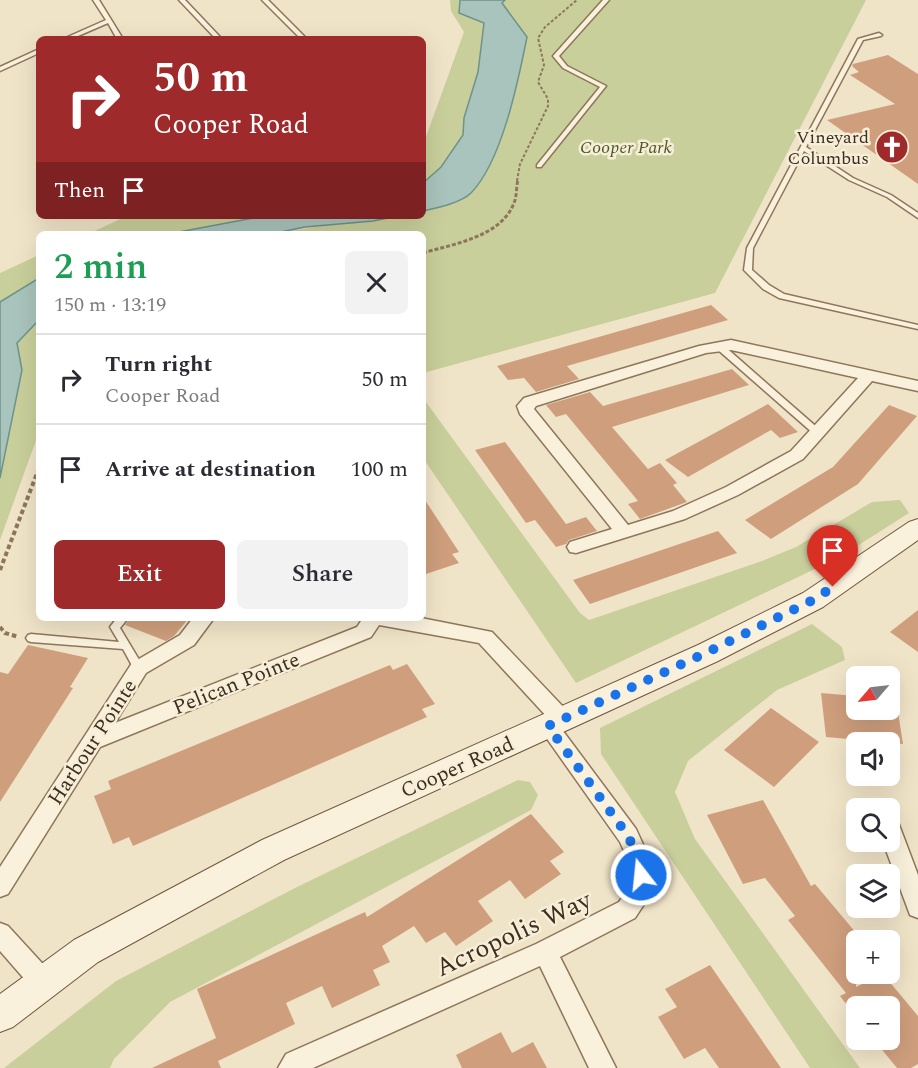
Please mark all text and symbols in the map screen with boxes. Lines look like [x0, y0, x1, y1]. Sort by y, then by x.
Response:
text: 50 m [153, 47, 248, 110]
icon: right [54, 60, 132, 138]
text: Cooper Road [153, 104, 309, 146]
place label: Vineyard Columbus [788, 124, 869, 172]
church icon: Vineyard Columbus [874, 129, 910, 165]
park label: Cooper Park [580, 134, 672, 161]
text: Then [54, 174, 105, 207]
icon: arrive [117, 174, 150, 207]
text: 2 min [54, 240, 147, 295]
button: close [345, 251, 408, 314]
text: 150 m · 13:19 [54, 290, 166, 320]
text: Turn right [105, 348, 212, 381]
icon: right [54, 363, 87, 396]
text: 50 m [362, 363, 408, 396]
text: Cooper Road [105, 381, 220, 411]
icon: arrive [54, 453, 87, 486]
text: Arrive at destination [105, 453, 316, 486]
text: 100 m [351, 453, 408, 486]
pin [807, 525, 858, 587]
icon: arrive [816, 534, 849, 567]
button: Exit [54, 540, 225, 609]
button: Share [237, 540, 408, 609]
street label: Pelican Pointe [168, 644, 305, 724]
north arrow [846, 666, 900, 720]
map controls [846, 666, 900, 1050]
street label: Harbour Pointe [40, 673, 146, 812]
street label: Cooper Road [396, 729, 519, 807]
button: sound [846, 732, 900, 786]
button: search [846, 798, 900, 852]
position arrow [609, 843, 673, 907]
button: layers [846, 864, 900, 918]
street label: Acropolis Way [429, 880, 600, 988]
button: + [846, 930, 900, 984]
button: − [846, 996, 900, 1050]

